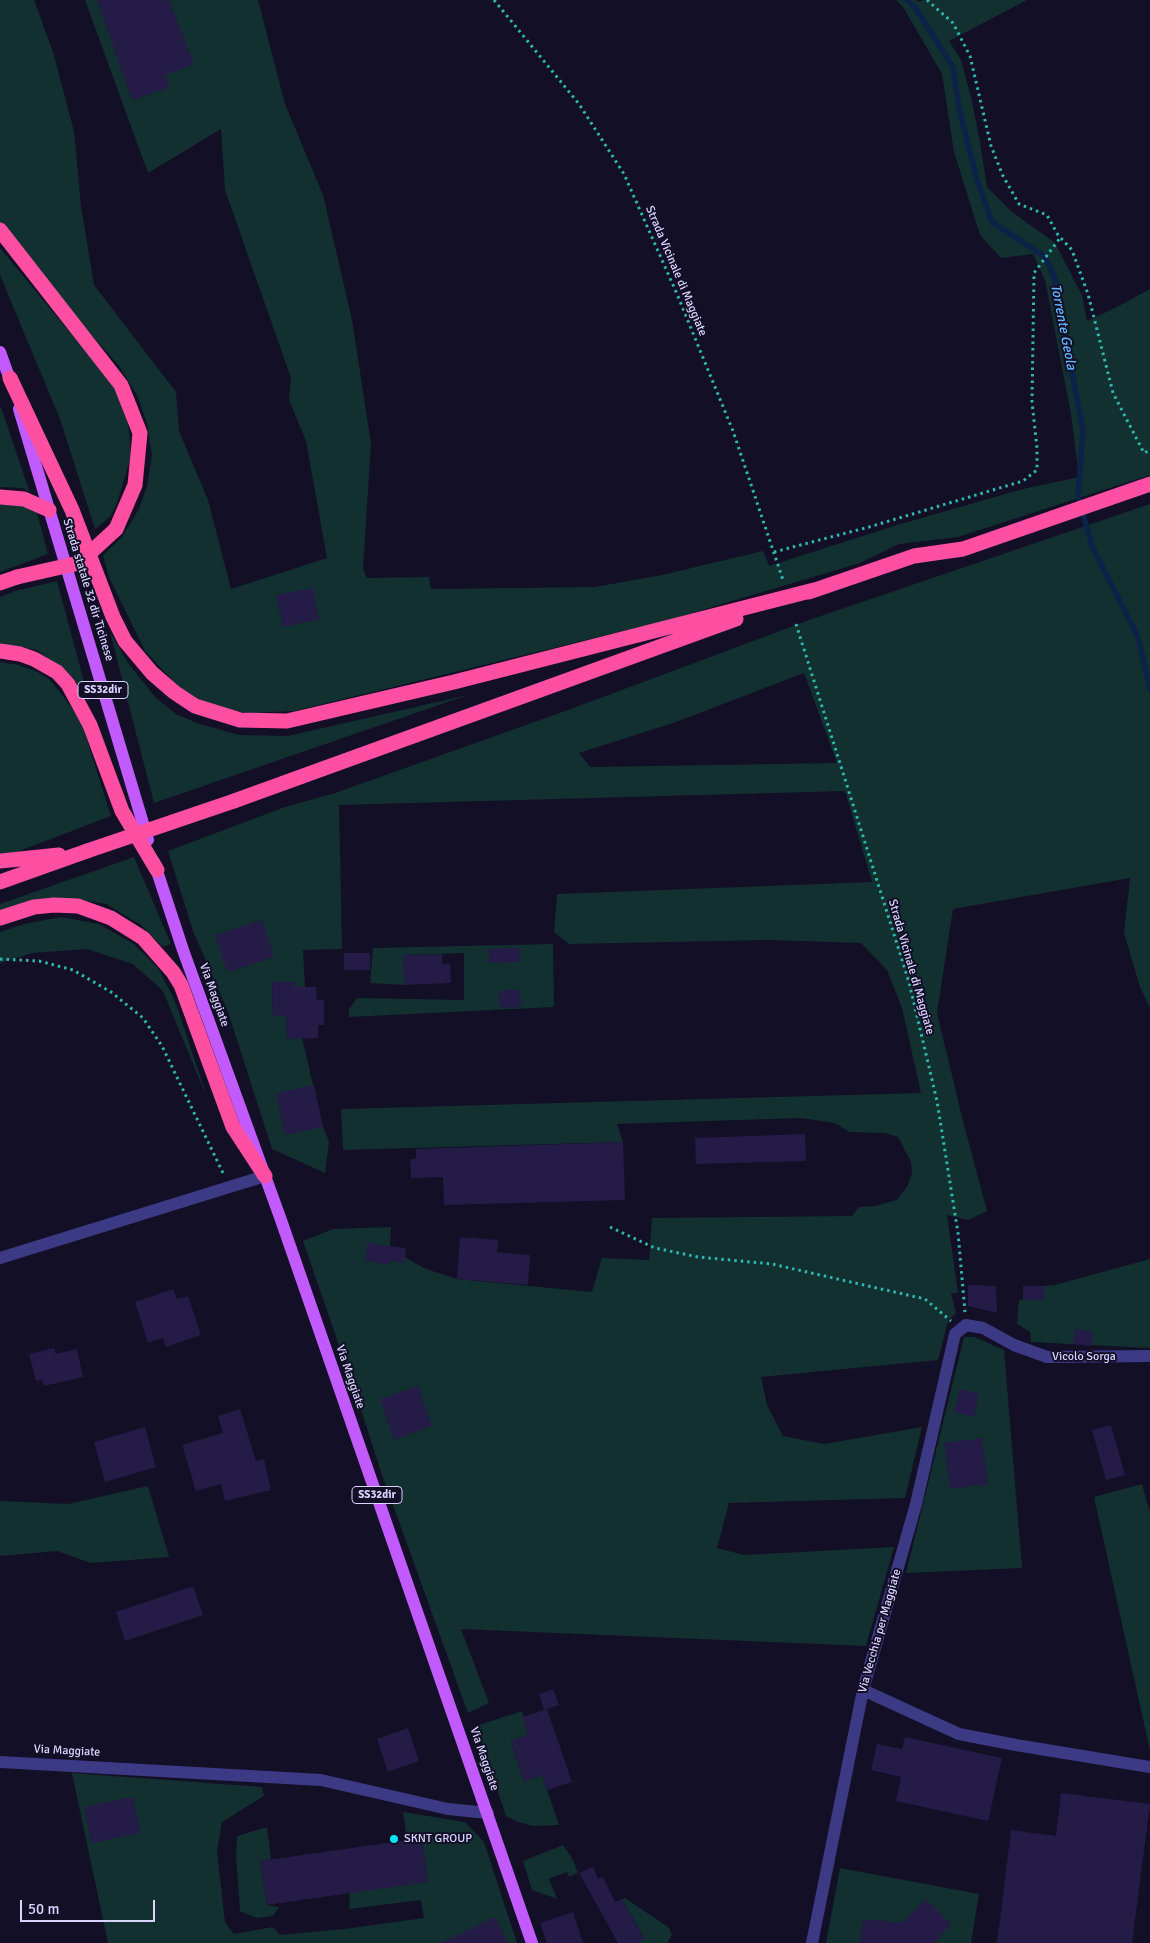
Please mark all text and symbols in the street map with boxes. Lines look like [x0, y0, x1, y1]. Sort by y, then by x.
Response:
street label: Strada Vicinale di Maggiate [642, 204, 710, 338]
water label: Torrente Geola [1046, 283, 1080, 371]
street label: Strada statale 32 dir Ticinese [59, 517, 117, 663]
road number: SS32dir [78, 682, 128, 698]
street label: Strada Vicinale di Maggiate [885, 898, 937, 1036]
street label: Via Maggiate [196, 961, 232, 1029]
street label: Via Maggiate [332, 1343, 368, 1411]
street label: Vicolo Sorga [1052, 1350, 1116, 1364]
road number: SS32dir [352, 1486, 402, 1504]
street label: Via Vecchia per Maggiate [855, 1567, 905, 1695]
street label: Via Maggiate [466, 1725, 502, 1793]
street label: Via Maggiate [33, 1742, 101, 1760]
place label: SKNT GROUP [404, 1832, 472, 1846]
marker: SKNT GROUP [388, 1833, 400, 1845]
scale bar [22, 1890, 158, 1922]
text: 50 m [28, 1900, 59, 1918]

